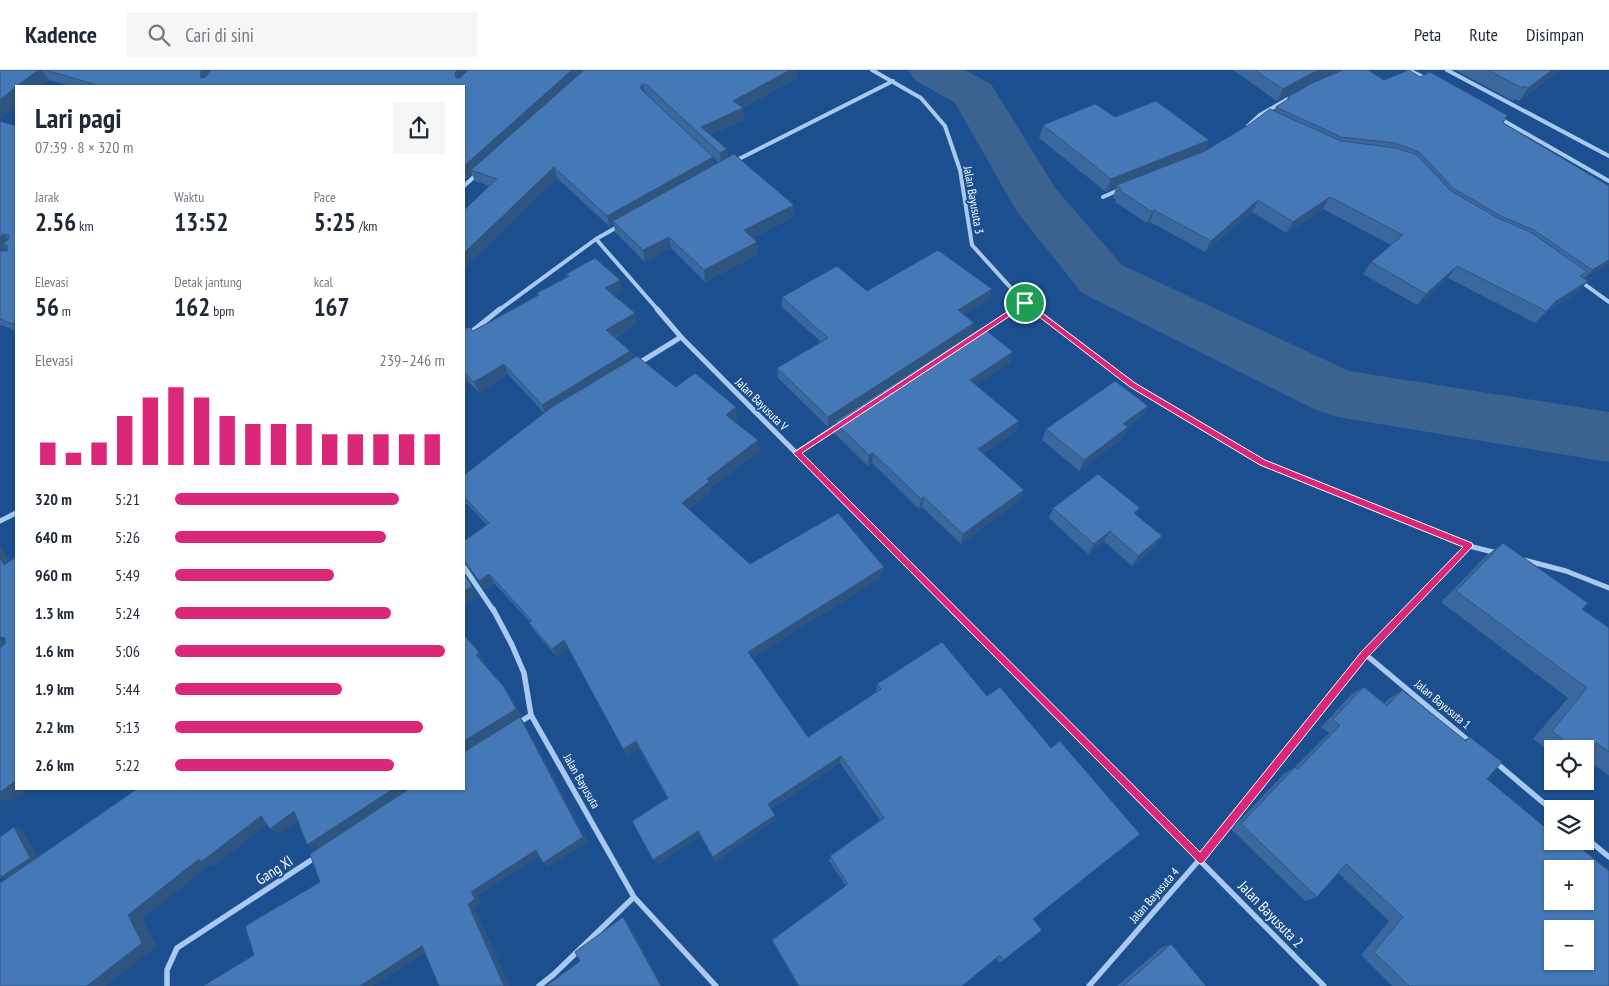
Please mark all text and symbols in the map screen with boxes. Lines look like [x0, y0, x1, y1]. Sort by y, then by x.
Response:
search box [127, 12, 477, 57]
text: Kadence [25, 19, 97, 50]
icon: search [145, 21, 173, 49]
text: Cari di sini [185, 23, 254, 47]
text: Peta [1414, 23, 1441, 46]
text: Rute [1469, 23, 1498, 46]
text: Disimpan [1526, 23, 1584, 46]
text: Lari pagi [35, 99, 121, 136]
button: share [393, 102, 445, 154]
text: 07:39 · 8 × 320 m [35, 137, 133, 157]
street label: Jalan Bayusuta 3 [960, 164, 987, 235]
text: Jarak [35, 188, 59, 206]
text: Waktu [174, 188, 204, 206]
text: Pace [314, 188, 336, 206]
text: 2.56 [35, 206, 76, 238]
text: 13:52 [174, 206, 228, 238]
text: 5:25 [314, 206, 356, 238]
text: km [76, 217, 94, 235]
text: /km [356, 217, 377, 235]
text: Elevasi [35, 273, 69, 291]
text: Detak jantung [174, 273, 242, 291]
text: kcal [314, 273, 333, 291]
pin [1004, 282, 1046, 324]
icon: arrive [1011, 289, 1039, 317]
text: 56 [35, 291, 59, 323]
text: 162 [174, 291, 210, 323]
text: 167 [314, 291, 350, 323]
text: m [59, 302, 71, 320]
text: bpm [210, 302, 234, 320]
text: Elevasi [35, 350, 73, 370]
text: 239–246 m [380, 350, 445, 370]
street label: Jalan Bayusuta V [732, 374, 792, 434]
text: 320 m [35, 489, 72, 509]
text: 5:21 [115, 489, 140, 509]
text: 640 m [35, 527, 72, 547]
text: 5:26 [115, 527, 140, 547]
text: 960 m [35, 565, 72, 585]
text: 5:49 [115, 565, 140, 585]
text: 1.3 km [35, 603, 74, 623]
text: 5:24 [115, 603, 140, 623]
text: 1.6 km [35, 641, 74, 661]
text: 5:06 [115, 641, 140, 661]
street label: Jalan Bayusuta 1 [1411, 676, 1474, 732]
text: 1.9 km [35, 679, 74, 699]
text: 5:44 [115, 679, 140, 699]
text: 2.2 km [35, 717, 74, 737]
text: 5:13 [115, 717, 140, 737]
map controls [1544, 740, 1594, 970]
button: locate [1544, 740, 1594, 790]
street label: Jalan Bayusuta [560, 750, 604, 811]
text: 2.6 km [35, 755, 74, 775]
text: 5:22 [115, 755, 140, 775]
button: layers [1544, 800, 1594, 850]
street label: Gang XI [252, 851, 296, 889]
button: + [1544, 860, 1594, 910]
street label: Jalan Bayusuta 4 [1125, 864, 1183, 927]
street label: Jalan Bayusuta 2 [1234, 876, 1308, 951]
button: − [1544, 920, 1594, 970]

